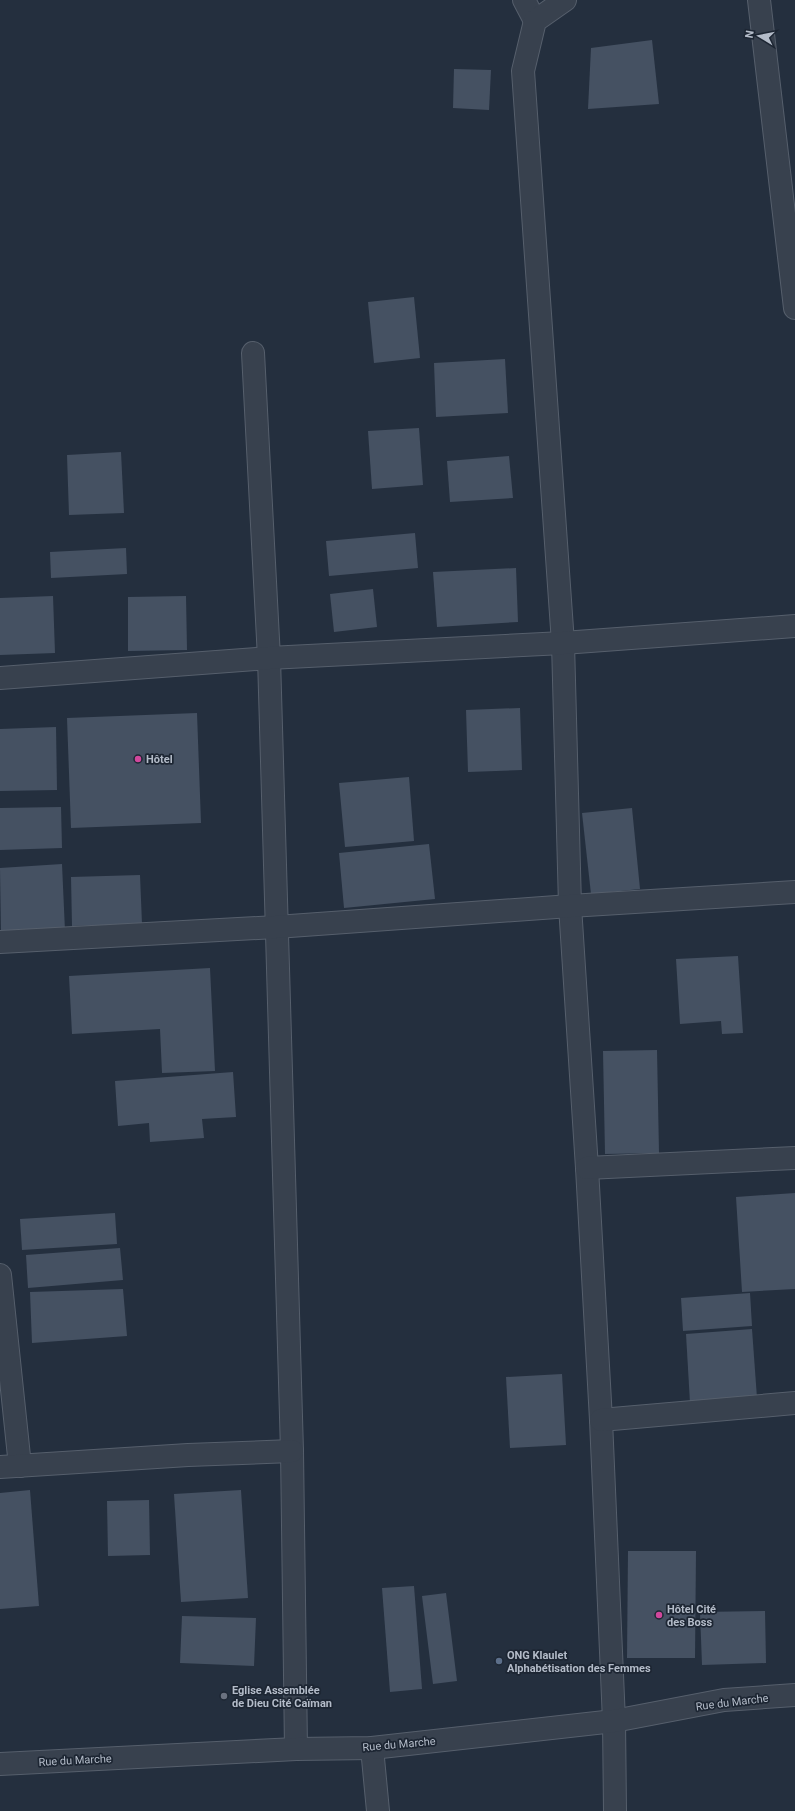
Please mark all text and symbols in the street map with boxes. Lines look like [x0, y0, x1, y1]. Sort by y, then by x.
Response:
north arrow [739, 16, 779, 56]
text: N [743, 29, 757, 39]
place label: Hôtel [146, 753, 173, 766]
marker: Hôtel [133, 754, 143, 764]
place label: Hôtel Cité des Boss [667, 1603, 716, 1629]
marker: Hôtel Cité des Boss [654, 1610, 664, 1620]
place label: ONG Klaulet Alphabétisation des Femmes [507, 1649, 651, 1675]
marker: ONG Klaulet Alphabétisation des Femmes [494, 1656, 504, 1666]
place label: Eglise Assemblée de Dieu Cité Caïman [232, 1684, 332, 1710]
marker: Eglise Assemblée de Dieu Cité Caïman [219, 1691, 229, 1701]
street label: Rue du Marche [695, 1692, 769, 1713]
street label: Rue du Marche [362, 1735, 436, 1754]
street label: Rue du Marche [38, 1752, 112, 1769]

